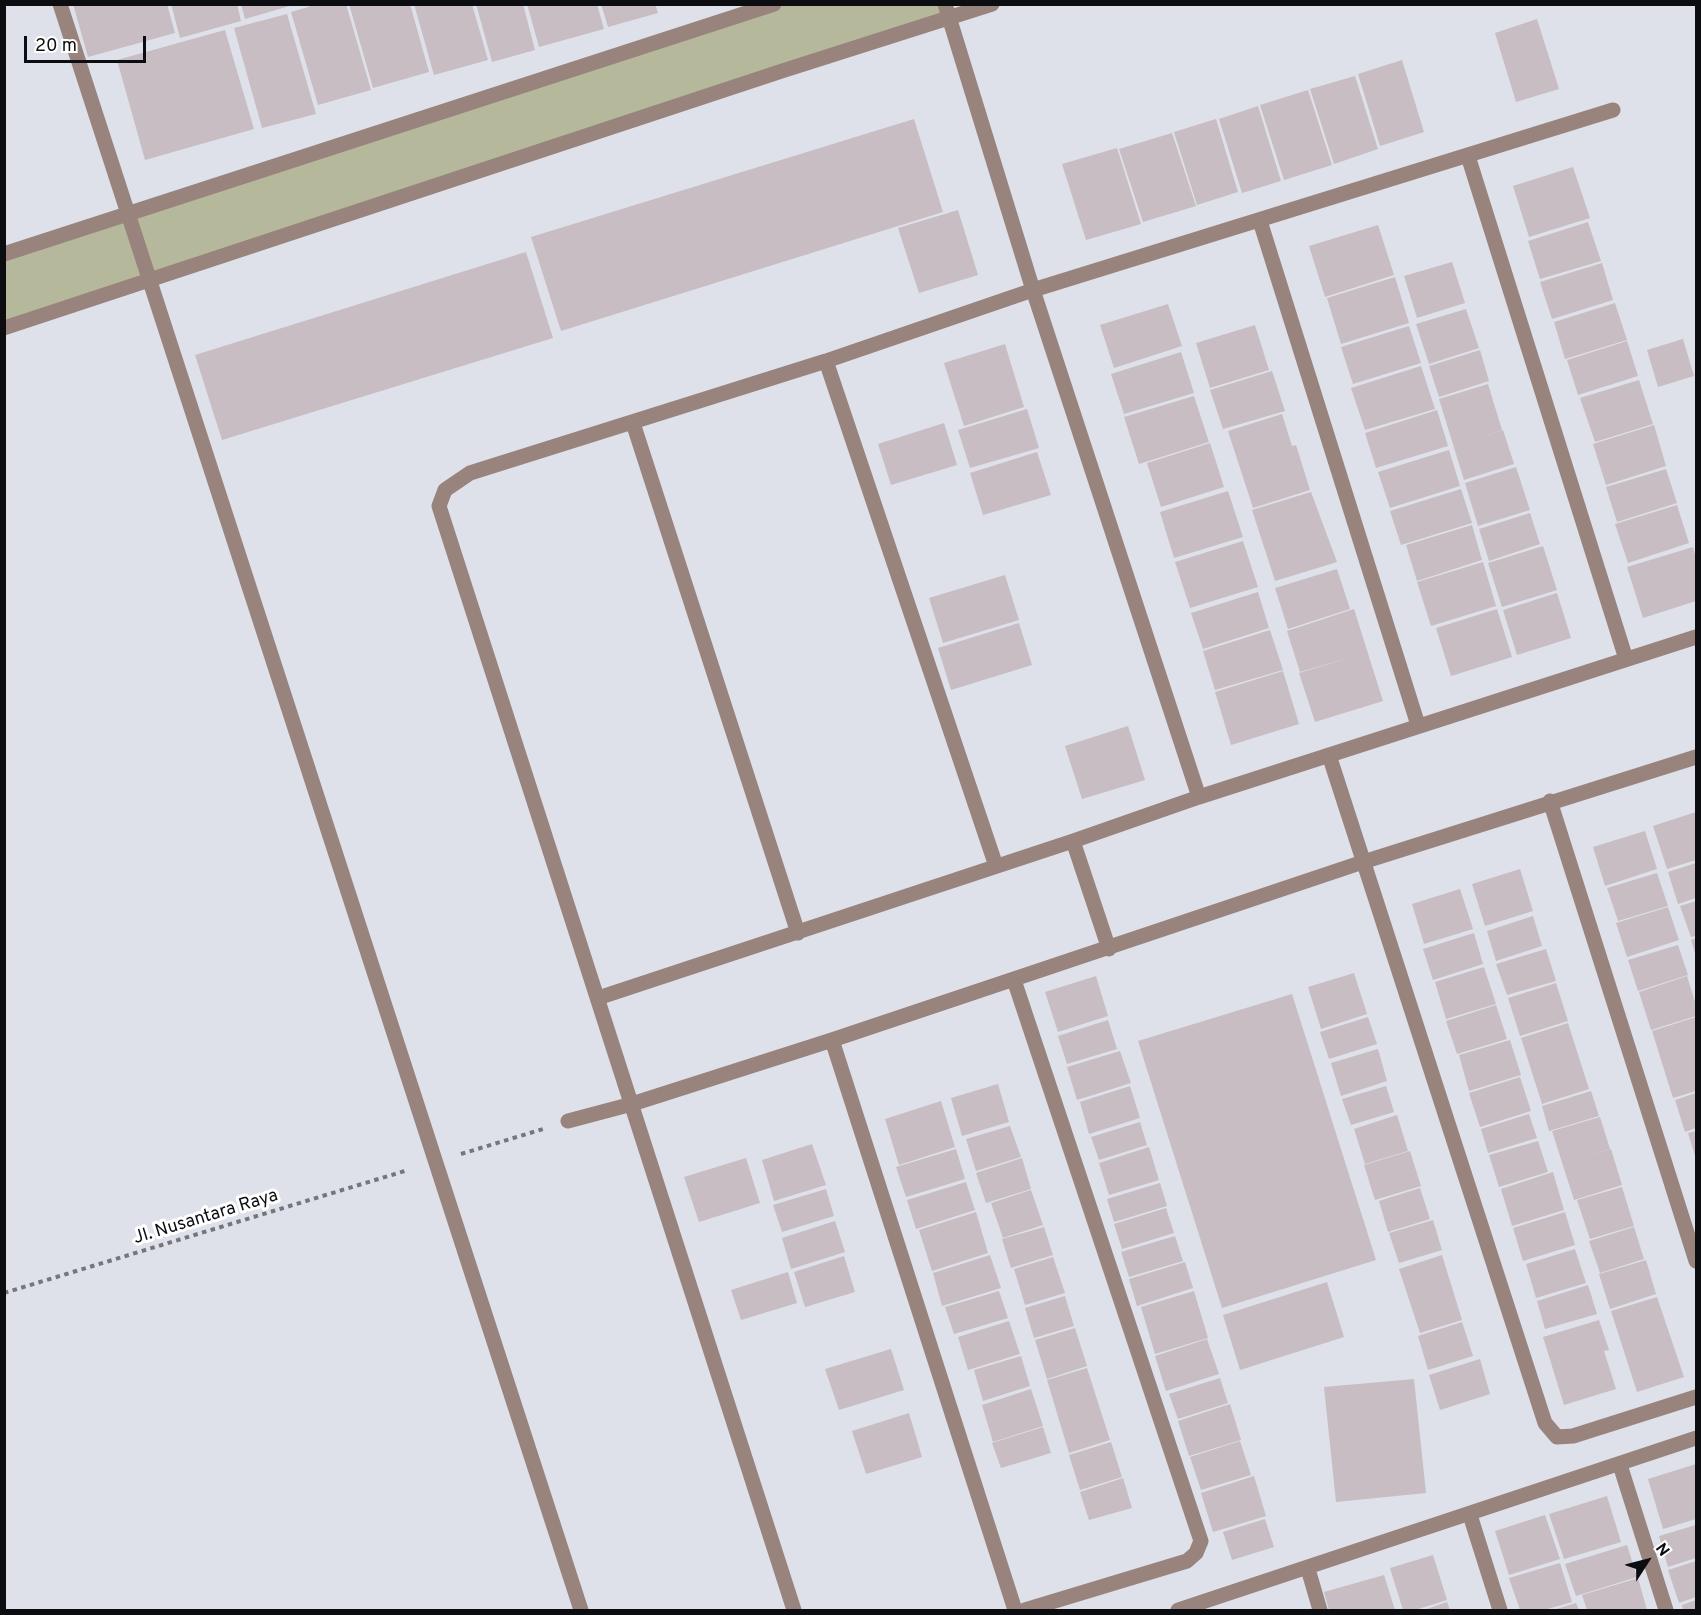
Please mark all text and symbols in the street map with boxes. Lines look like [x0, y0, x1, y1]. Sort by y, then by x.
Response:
scale bar [27, 24, 148, 62]
text: 20 m [35, 35, 77, 58]
street label: Jl. Nusantara Raya [131, 1186, 281, 1250]
north arrow [1617, 1531, 1677, 1591]
text: N [1650, 1540, 1673, 1561]

